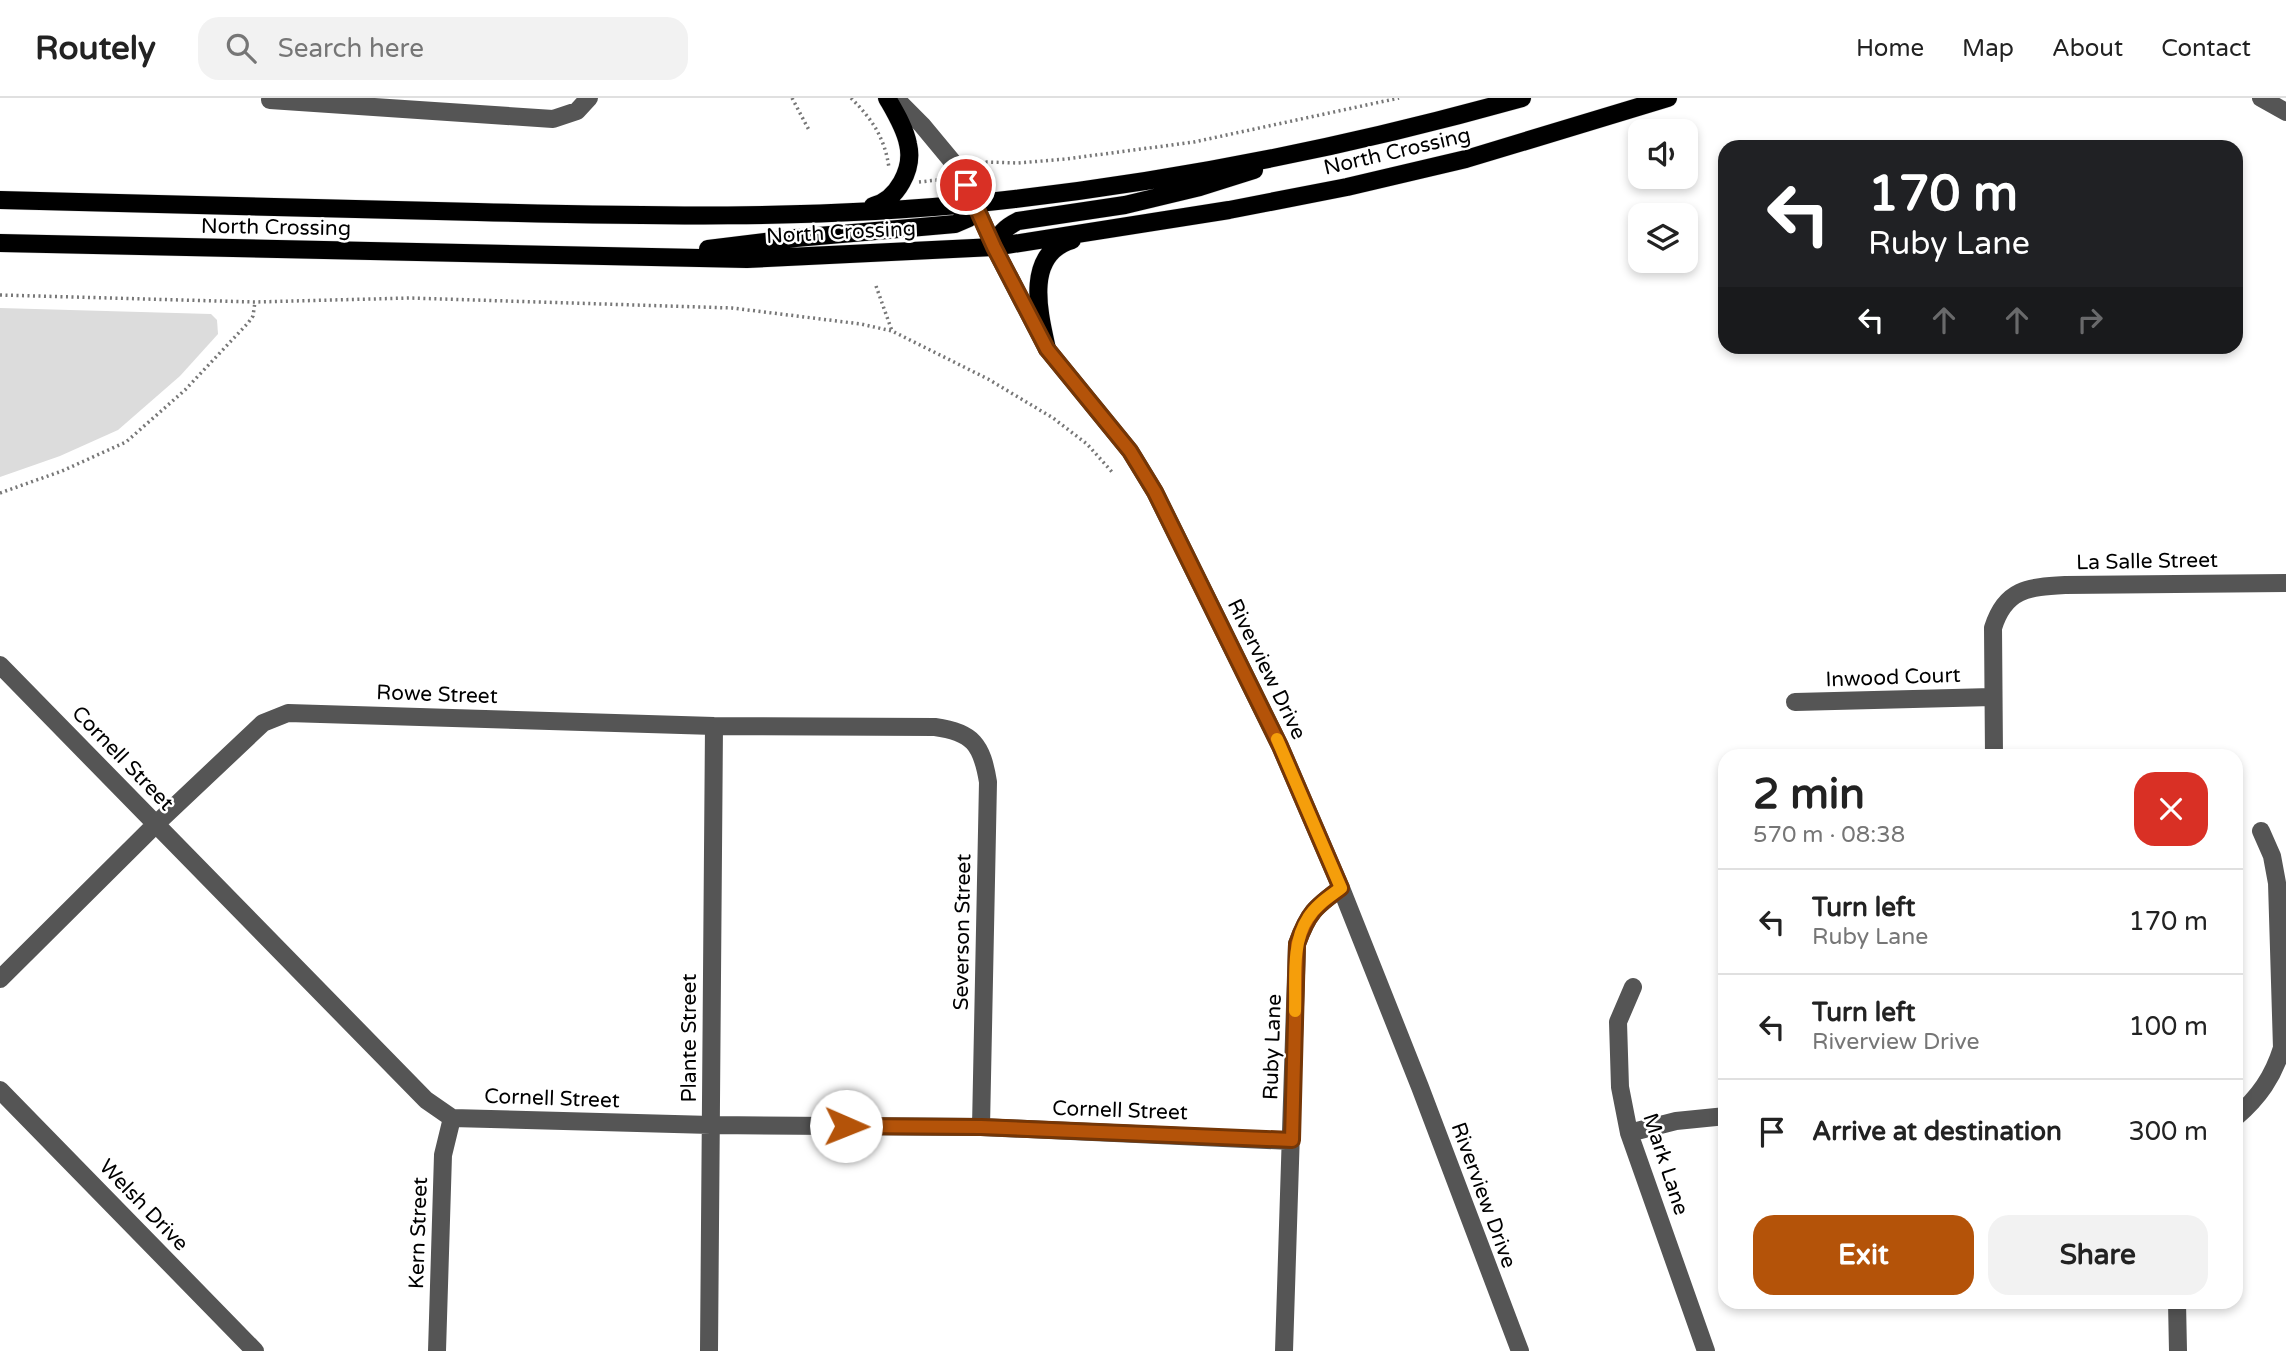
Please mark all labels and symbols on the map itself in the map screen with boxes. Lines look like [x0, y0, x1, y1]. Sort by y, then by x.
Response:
street label: North Crossing [1321, 122, 1473, 181]
pin [936, 155, 996, 215]
street label: North Crossing [201, 214, 351, 241]
street label: North Crossing [765, 216, 917, 249]
street label: La Salle Street [2076, 548, 2218, 575]
street label: Riverview Drive [1222, 595, 1311, 744]
street label: Inwood Court [1825, 663, 1961, 692]
street label: Rowe Street [376, 680, 498, 709]
street label: Cornell Street [67, 701, 179, 816]
street label: Severson Street [949, 853, 976, 1011]
street label: Plante Street [677, 974, 702, 1102]
street label: Ruby Lane [1258, 993, 1287, 1100]
street label: Cornell Street [484, 1084, 620, 1113]
position arrow [809, 1089, 883, 1163]
street label: Cornell Street [1052, 1096, 1188, 1125]
street label: Mark Lane [1637, 1110, 1694, 1218]
street label: Riverview Drive [1446, 1119, 1521, 1271]
street label: Welsh Drive [94, 1154, 194, 1256]
street label: Kern Street [404, 1176, 433, 1290]

